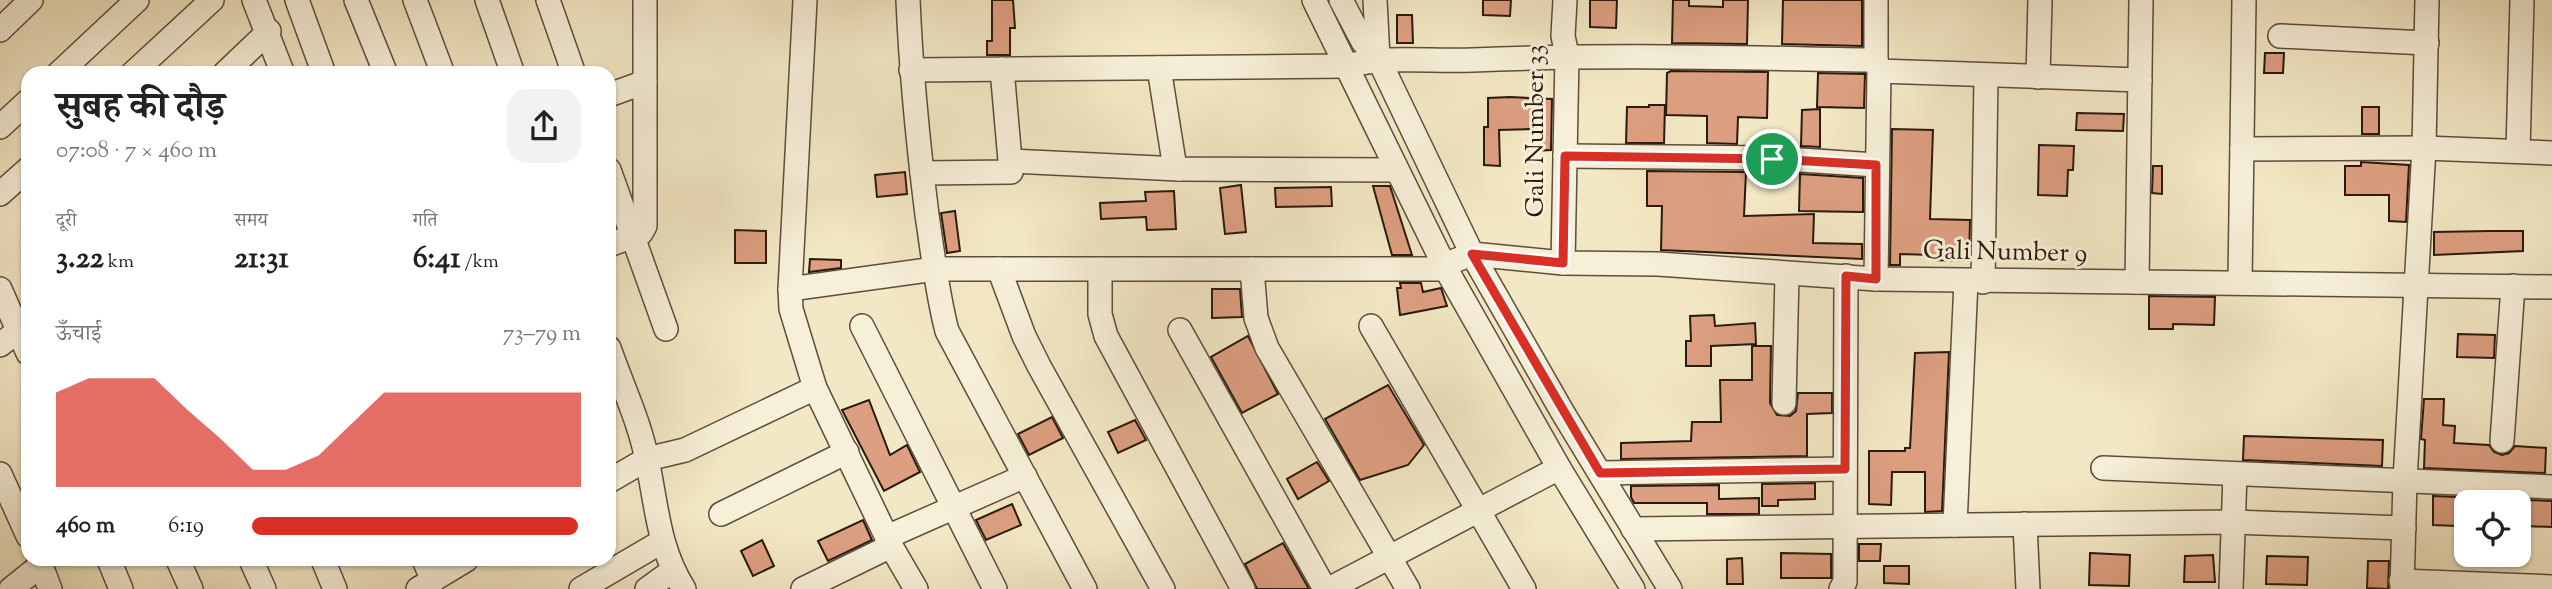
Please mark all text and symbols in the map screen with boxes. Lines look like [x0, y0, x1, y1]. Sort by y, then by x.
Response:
street label: Gali Number 33 [1518, 45, 1555, 217]
text: सुबह की दौड़ [56, 82, 225, 136]
button: share [507, 89, 581, 163]
pin [1742, 129, 1802, 189]
text: 07:08 · 7 × 460 m [56, 135, 217, 168]
icon: arrive [1753, 140, 1791, 178]
text: दूरी [56, 208, 77, 235]
text: समय [234, 208, 268, 235]
text: गति [413, 208, 438, 235]
street label: Gali Number 9 [1922, 233, 2088, 273]
text: 3.22 [56, 238, 104, 281]
text: 21:31 [234, 238, 289, 281]
text: 6:41 [413, 238, 460, 281]
text: km [104, 249, 134, 276]
text: /km [460, 249, 499, 276]
text: ऊँचाई [56, 318, 101, 351]
text: 73–79 m [503, 318, 581, 351]
map controls [2454, 490, 2531, 567]
button: locate [2454, 490, 2531, 567]
text: 460 m [56, 510, 115, 543]
text: 6:19 [168, 510, 204, 543]

